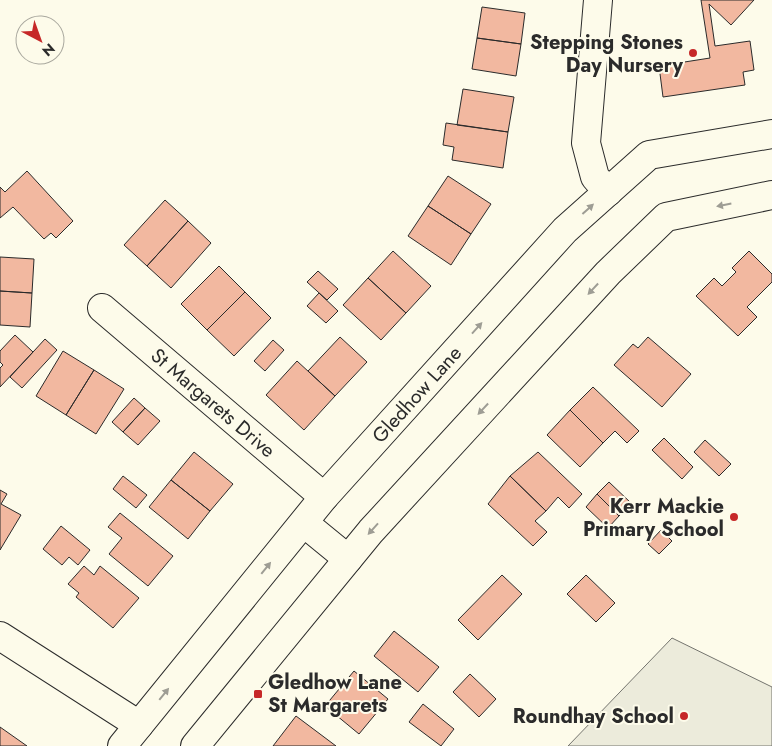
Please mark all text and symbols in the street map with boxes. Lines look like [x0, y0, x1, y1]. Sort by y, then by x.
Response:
north arrow [15, 15, 65, 65]
place label: Stepping Stones Day Nursery [530, 28, 684, 80]
text: N [38, 39, 59, 61]
marker: Stepping Stones Day Nursery [687, 47, 699, 59]
one-way arrow [717, 201, 732, 209]
one-way arrow [582, 204, 594, 215]
one-way arrow [587, 283, 599, 295]
one-way arrow [471, 322, 483, 334]
street label: Gledhow Lane [365, 339, 468, 449]
street label: St Margarets Drive [145, 341, 282, 464]
one-way arrow [477, 403, 489, 415]
place label: Kerr Mackie Primary School [583, 492, 724, 544]
marker: Kerr Mackie Primary School [728, 511, 740, 523]
one-way arrow [367, 522, 379, 534]
one-way arrow [261, 562, 272, 575]
place label: Gledhow Lane St Margarets [268, 668, 402, 720]
one-way arrow [158, 688, 169, 701]
marker: Gledhow Lane St Margarets [252, 688, 264, 700]
place label: Roundhay School [513, 702, 674, 731]
marker: Roundhay School [678, 710, 690, 722]

